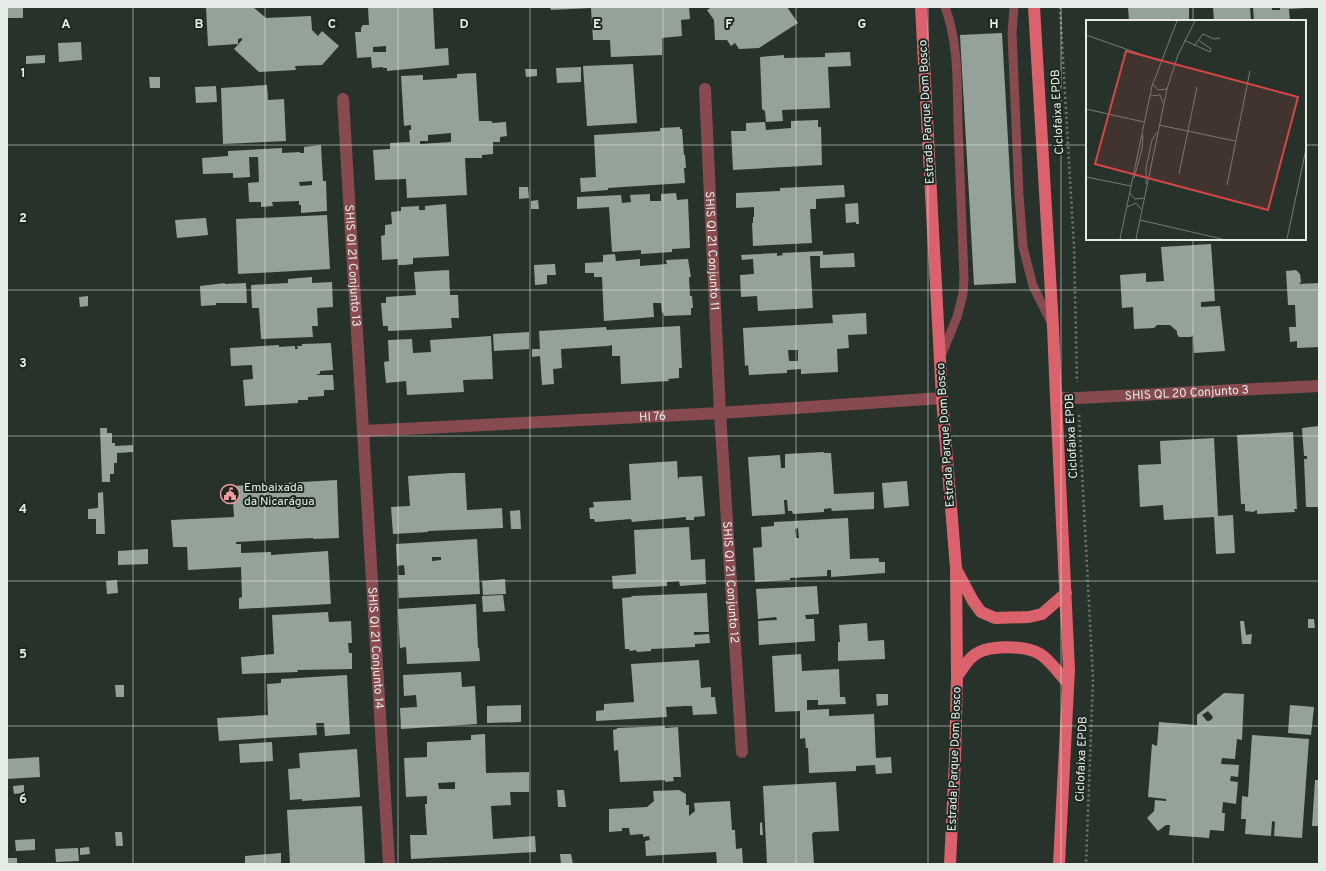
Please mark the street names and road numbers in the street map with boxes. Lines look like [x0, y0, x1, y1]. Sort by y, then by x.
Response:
street label: Estrada Parque Dom Bosco [915, 39, 939, 185]
street label: Ciclofaixa EPDB [1048, 69, 1068, 155]
street label: SHIS QI 21 Conjunto 11 [701, 191, 722, 311]
street label: SHIS QI 21 Conjunto 13 [340, 204, 364, 327]
street label: Estrada Parque Dom Bosco [933, 362, 959, 508]
street label: SHIS QL 20 Conjunto 3 [1125, 383, 1249, 405]
street label: Ciclofaixa EPDB [1062, 393, 1082, 479]
street label: HI 76 [639, 409, 667, 426]
street label: SHIS QI 21 Conjunto 12 [718, 521, 742, 644]
street label: SHIS QI 21 Conjunto 14 [363, 587, 387, 710]
street label: Estrada Parque Dom Bosco [944, 686, 966, 832]
street label: Ciclofaixa EPDB [1073, 716, 1091, 802]

